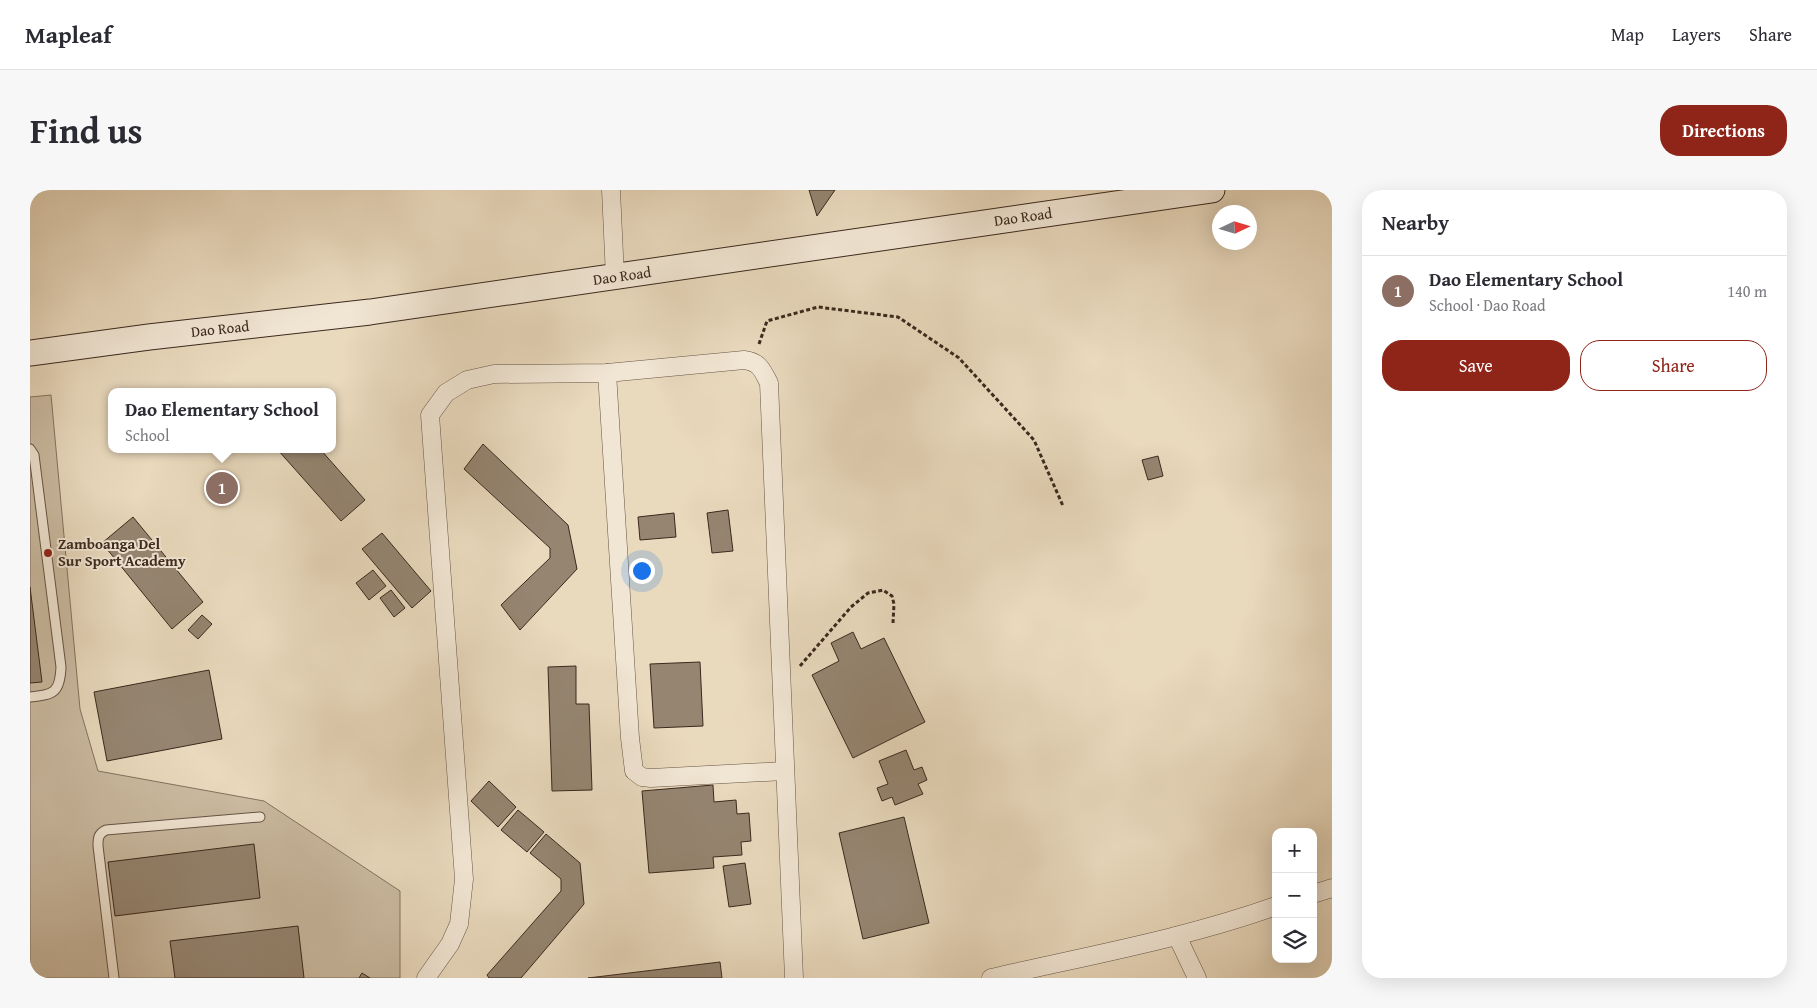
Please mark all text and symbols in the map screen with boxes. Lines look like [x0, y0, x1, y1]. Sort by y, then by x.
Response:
text: Mapleaf [25, 17, 112, 52]
text: Map [1611, 21, 1644, 48]
text: Layers [1672, 21, 1721, 48]
text: Share [1749, 21, 1792, 48]
text: Find us [30, 105, 143, 156]
button: Directions [1660, 105, 1787, 156]
street label: Dao Road [992, 202, 1053, 231]
north arrow [1212, 205, 1257, 250]
text: Nearby [1382, 207, 1449, 238]
street label: Dao Road [591, 261, 652, 290]
text: Dao Elementary School [1429, 265, 1623, 293]
text: 1 [1394, 279, 1402, 303]
text: 140 m [1727, 279, 1767, 303]
text: School · Dao Road [1429, 293, 1546, 317]
street label: Dao Road [190, 315, 250, 342]
button: Save [1382, 340, 1570, 391]
button: Share [1580, 340, 1767, 391]
popup [108, 388, 336, 453]
text: Dao Elementary School [125, 395, 319, 423]
text: School [125, 423, 169, 447]
pin: 1 [206, 469, 238, 507]
place label: Zamboanga Del Sur Sport Academy [58, 533, 186, 571]
marker: Zamboanga Del Sur Sport Academy [42, 547, 54, 559]
your location [629, 558, 655, 584]
map controls [1272, 828, 1317, 963]
button: + [1272, 828, 1317, 873]
button: − [1272, 873, 1317, 918]
button: layers [1272, 918, 1317, 963]

